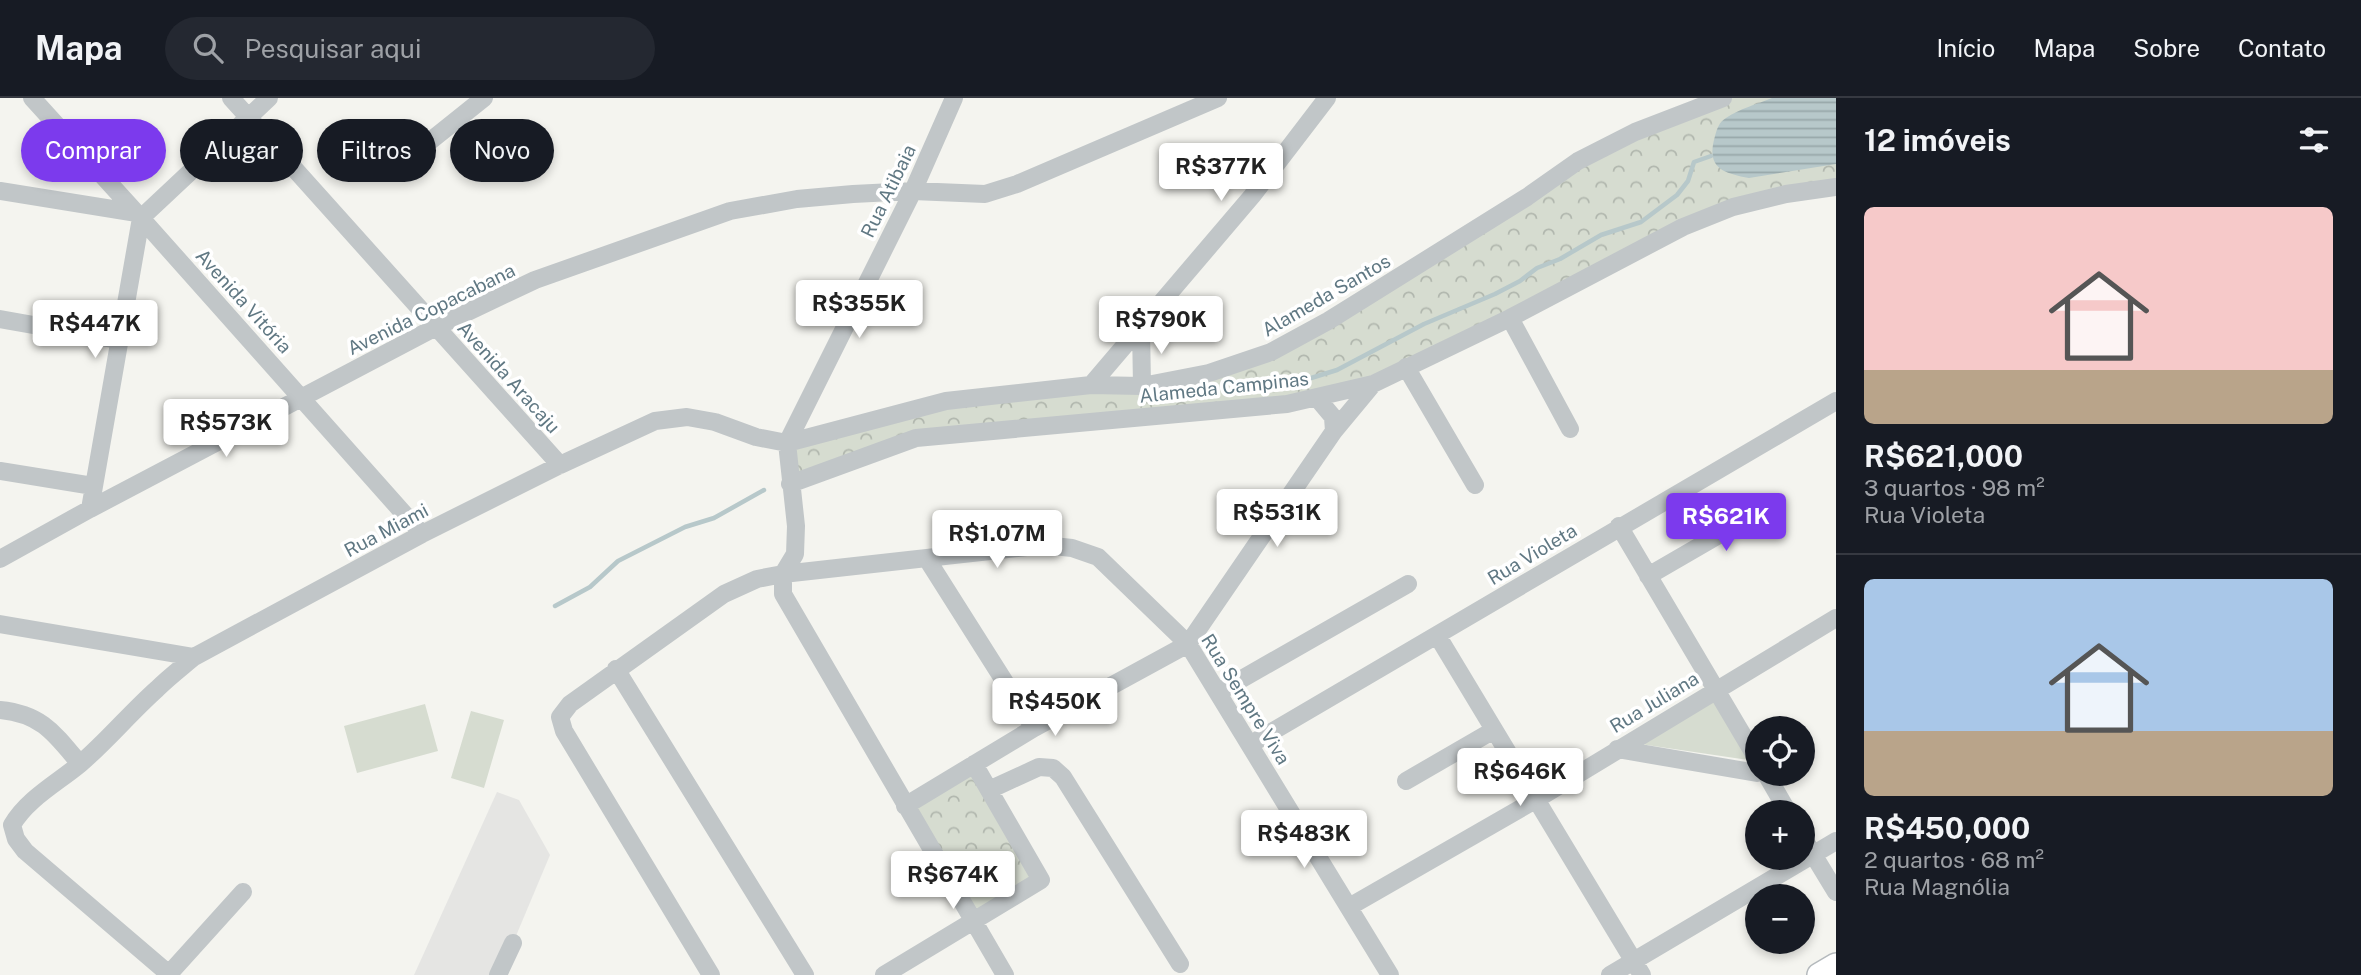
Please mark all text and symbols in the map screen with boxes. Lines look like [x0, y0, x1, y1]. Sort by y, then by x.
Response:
search box [165, 17, 655, 80]
text: Mapa [35, 29, 123, 67]
icon: search [189, 29, 227, 67]
text: Pesquisar aqui [245, 33, 421, 64]
text: Início [1937, 34, 1995, 62]
text: Mapa [2033, 34, 2095, 62]
text: Sobre [2133, 34, 2200, 62]
text: Contato [2238, 34, 2326, 62]
chip: Comprar [21, 119, 166, 182]
chip: Alugar [180, 119, 303, 182]
chip: Filtros [317, 119, 436, 182]
chip: Novo [450, 119, 554, 182]
icon: filters [2295, 121, 2333, 159]
text: 12 imóveis [1864, 122, 2011, 158]
street label: Rua Atibaia [856, 141, 920, 241]
pin: R$377K [1164, 144, 1278, 203]
text: R$377K [1175, 152, 1267, 179]
street label: Avenida Vitória [192, 245, 296, 357]
street label: Alameda Santos [1258, 249, 1394, 341]
icon: home [2036, 253, 2162, 379]
street label: Avenida Copacabana [343, 259, 519, 359]
pin: R$355K [802, 280, 916, 340]
text: R$355K [812, 289, 906, 316]
pin: R$790K [1104, 296, 1218, 356]
pin: R$447K [38, 300, 152, 360]
text: R$790K [1115, 305, 1207, 332]
text: R$447K [49, 309, 141, 336]
street label: Avenida Aracaju [453, 317, 565, 437]
street label: Alameda Campinas [1138, 367, 1310, 407]
pin: R$573K [169, 400, 283, 459]
text: R$573K [179, 408, 273, 435]
text: R$621,000 [1864, 438, 2023, 474]
text: 3 quartos · 98 m² [1864, 474, 2045, 501]
pin: R$531K [1220, 490, 1334, 549]
pin: R$621K [1669, 494, 1783, 553]
text: R$531K [1233, 498, 1321, 525]
street label: Rua Miami [340, 499, 432, 561]
text: Rua Violeta [1864, 501, 1985, 528]
text: R$621K [1682, 502, 1770, 529]
pin: R$1.07M [932, 510, 1062, 570]
text: R$1.07M [948, 519, 1046, 546]
street label: Rua Violeta [1483, 519, 1581, 589]
icon: home [2036, 625, 2162, 751]
street label: Rua Sempre Viva [1197, 630, 1295, 768]
street label: Rua Juliana [1606, 667, 1702, 737]
pin: R$450K [998, 678, 1112, 738]
text: R$450K [1008, 687, 1102, 714]
map controls [1745, 716, 1815, 954]
button: locate [1745, 716, 1815, 786]
pin: R$646K [1463, 748, 1577, 808]
text: R$646K [1473, 757, 1567, 784]
button: + [1745, 800, 1815, 870]
pin: R$483K [1247, 810, 1361, 870]
text: R$450,000 [1864, 810, 2030, 846]
text: R$483K [1257, 819, 1351, 846]
text: 2 quartos · 68 m² [1864, 846, 2044, 873]
pin: R$674K [896, 852, 1010, 911]
text: R$674K [907, 860, 999, 887]
text: Rua Magnólia [1864, 873, 2010, 900]
button: − [1745, 884, 1815, 954]

